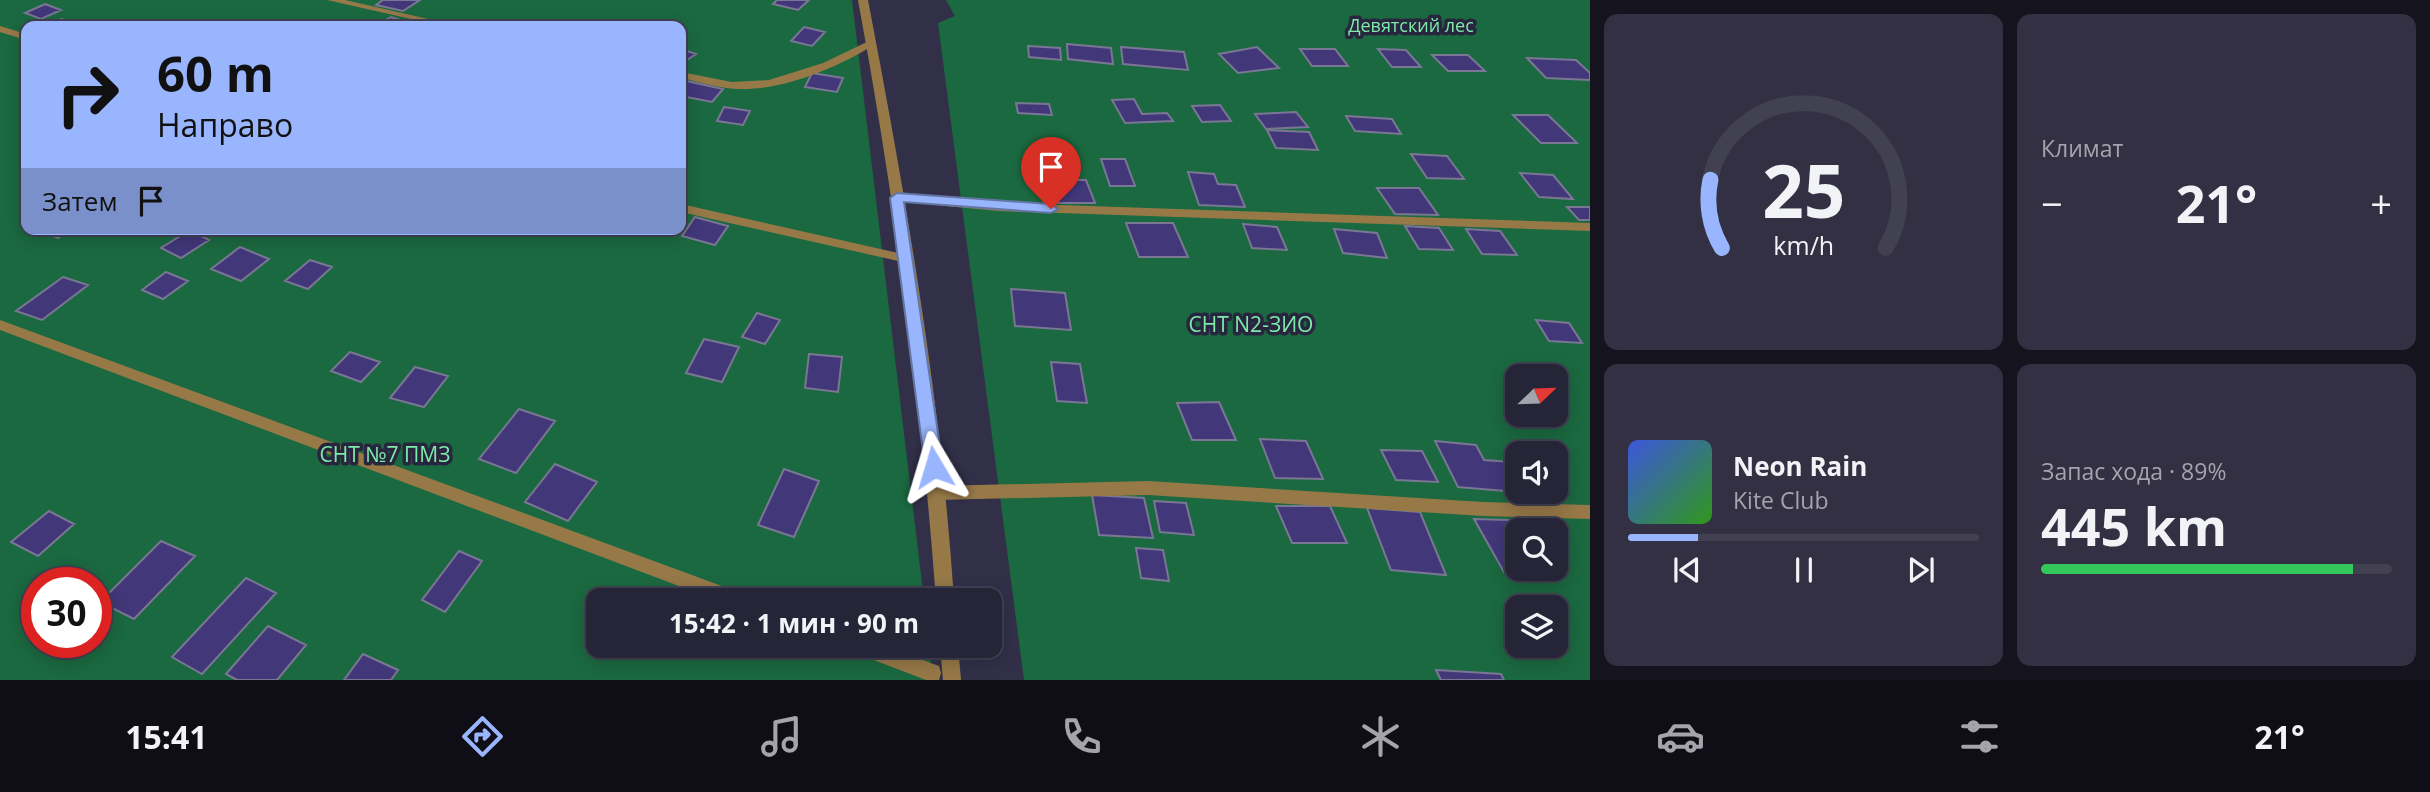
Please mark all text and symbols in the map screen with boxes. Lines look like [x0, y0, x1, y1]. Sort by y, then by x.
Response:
park label: Девятский лес [1348, 13, 1474, 37]
text: 60 m [157, 40, 274, 106]
icon: right [42, 49, 133, 140]
text: Направо [157, 103, 293, 146]
text: Климат [2041, 132, 2123, 164]
pin [1021, 137, 1081, 209]
text: 25 [1762, 140, 1845, 239]
icon: arrive [1032, 148, 1070, 186]
text: 21° [2176, 167, 2257, 238]
text: − [2041, 177, 2063, 229]
text: + [2370, 177, 2392, 229]
icon: arrive [132, 182, 170, 220]
text: Затем [42, 183, 118, 219]
text: km/h [1773, 228, 1834, 262]
park label: СНТ N2-ЗИО [1189, 310, 1313, 338]
north arrow [1505, 364, 1568, 427]
map controls [1505, 364, 1568, 658]
position arrow [897, 430, 971, 504]
park label: СНТ №7 ПМЗ [319, 440, 451, 468]
button: sound [1505, 441, 1568, 504]
text: Neon Rain [1733, 448, 1867, 484]
text: Запас хода · 89% [2041, 455, 2226, 487]
text: Kite Club [1733, 484, 1828, 516]
text: 445 km [2041, 490, 2227, 561]
button: search [1505, 518, 1568, 581]
icon: previous [1668, 551, 1706, 589]
icon: pause [1785, 551, 1823, 589]
icon: next [1902, 551, 1940, 589]
speed limit sign: 30 [21, 567, 112, 658]
button: layers [1505, 595, 1568, 658]
text: 15:42 · 1 мин · 90 m [669, 605, 919, 641]
icon: directions [458, 712, 507, 761]
icon: music [757, 712, 806, 761]
icon: phone [1057, 712, 1106, 761]
icon: climate [1356, 712, 1405, 761]
icon: car [1656, 712, 1705, 761]
icon: filters [1955, 712, 2004, 761]
text: 15:41 [125, 715, 208, 758]
text: 21° [2254, 715, 2305, 758]

